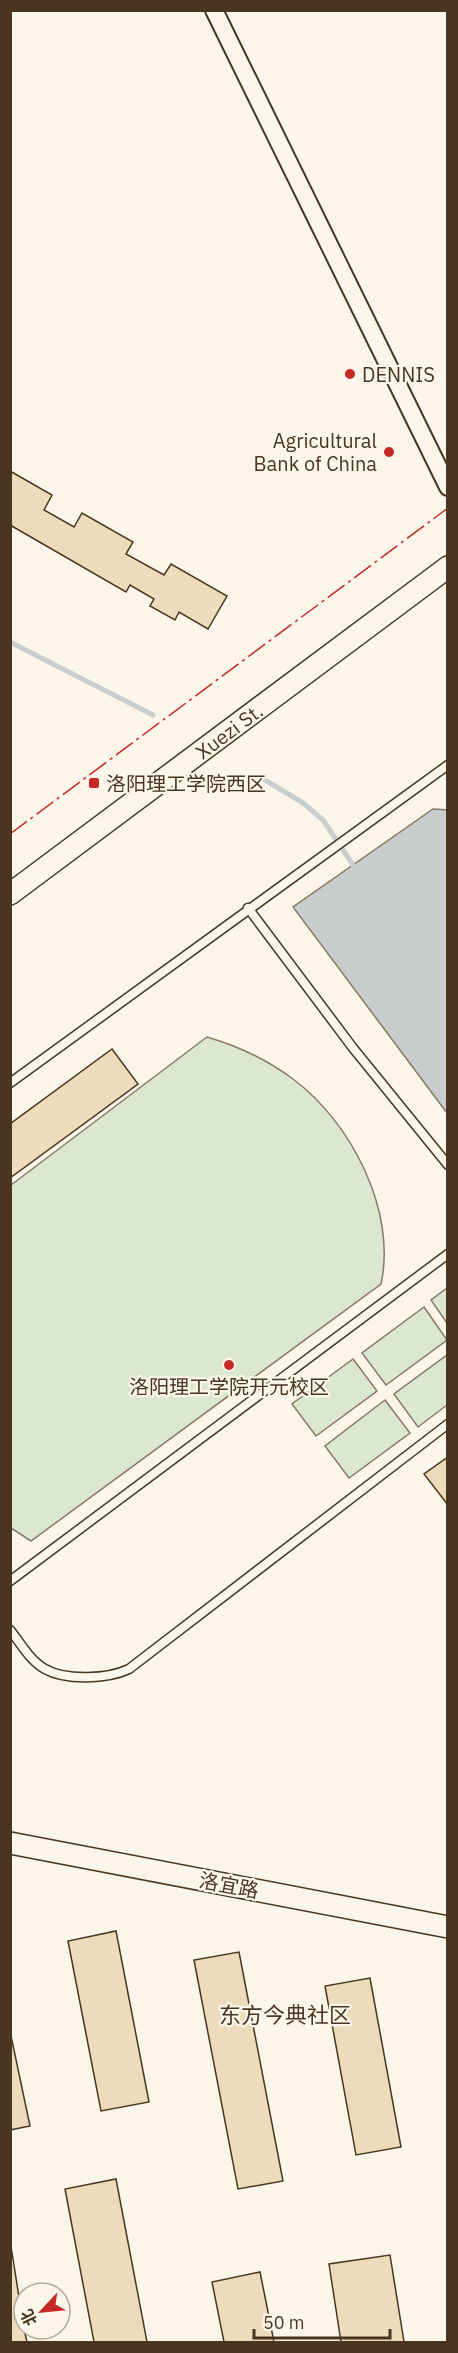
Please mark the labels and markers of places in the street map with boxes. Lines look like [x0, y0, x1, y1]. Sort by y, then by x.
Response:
place label: DENNIS [362, 361, 435, 388]
marker: DENNIS [343, 367, 357, 381]
place label: Agricultural Bank of China [254, 427, 377, 477]
marker: Agricultural Bank of China [382, 445, 396, 459]
place label: 洛阳理工学院西区 [106, 770, 266, 797]
marker: 洛阳理工学院西区 [87, 776, 101, 790]
marker: 洛阳理工学院开元校区 [222, 1358, 236, 1372]
place label: 洛阳理工学院开元校区 [129, 1373, 329, 1400]

